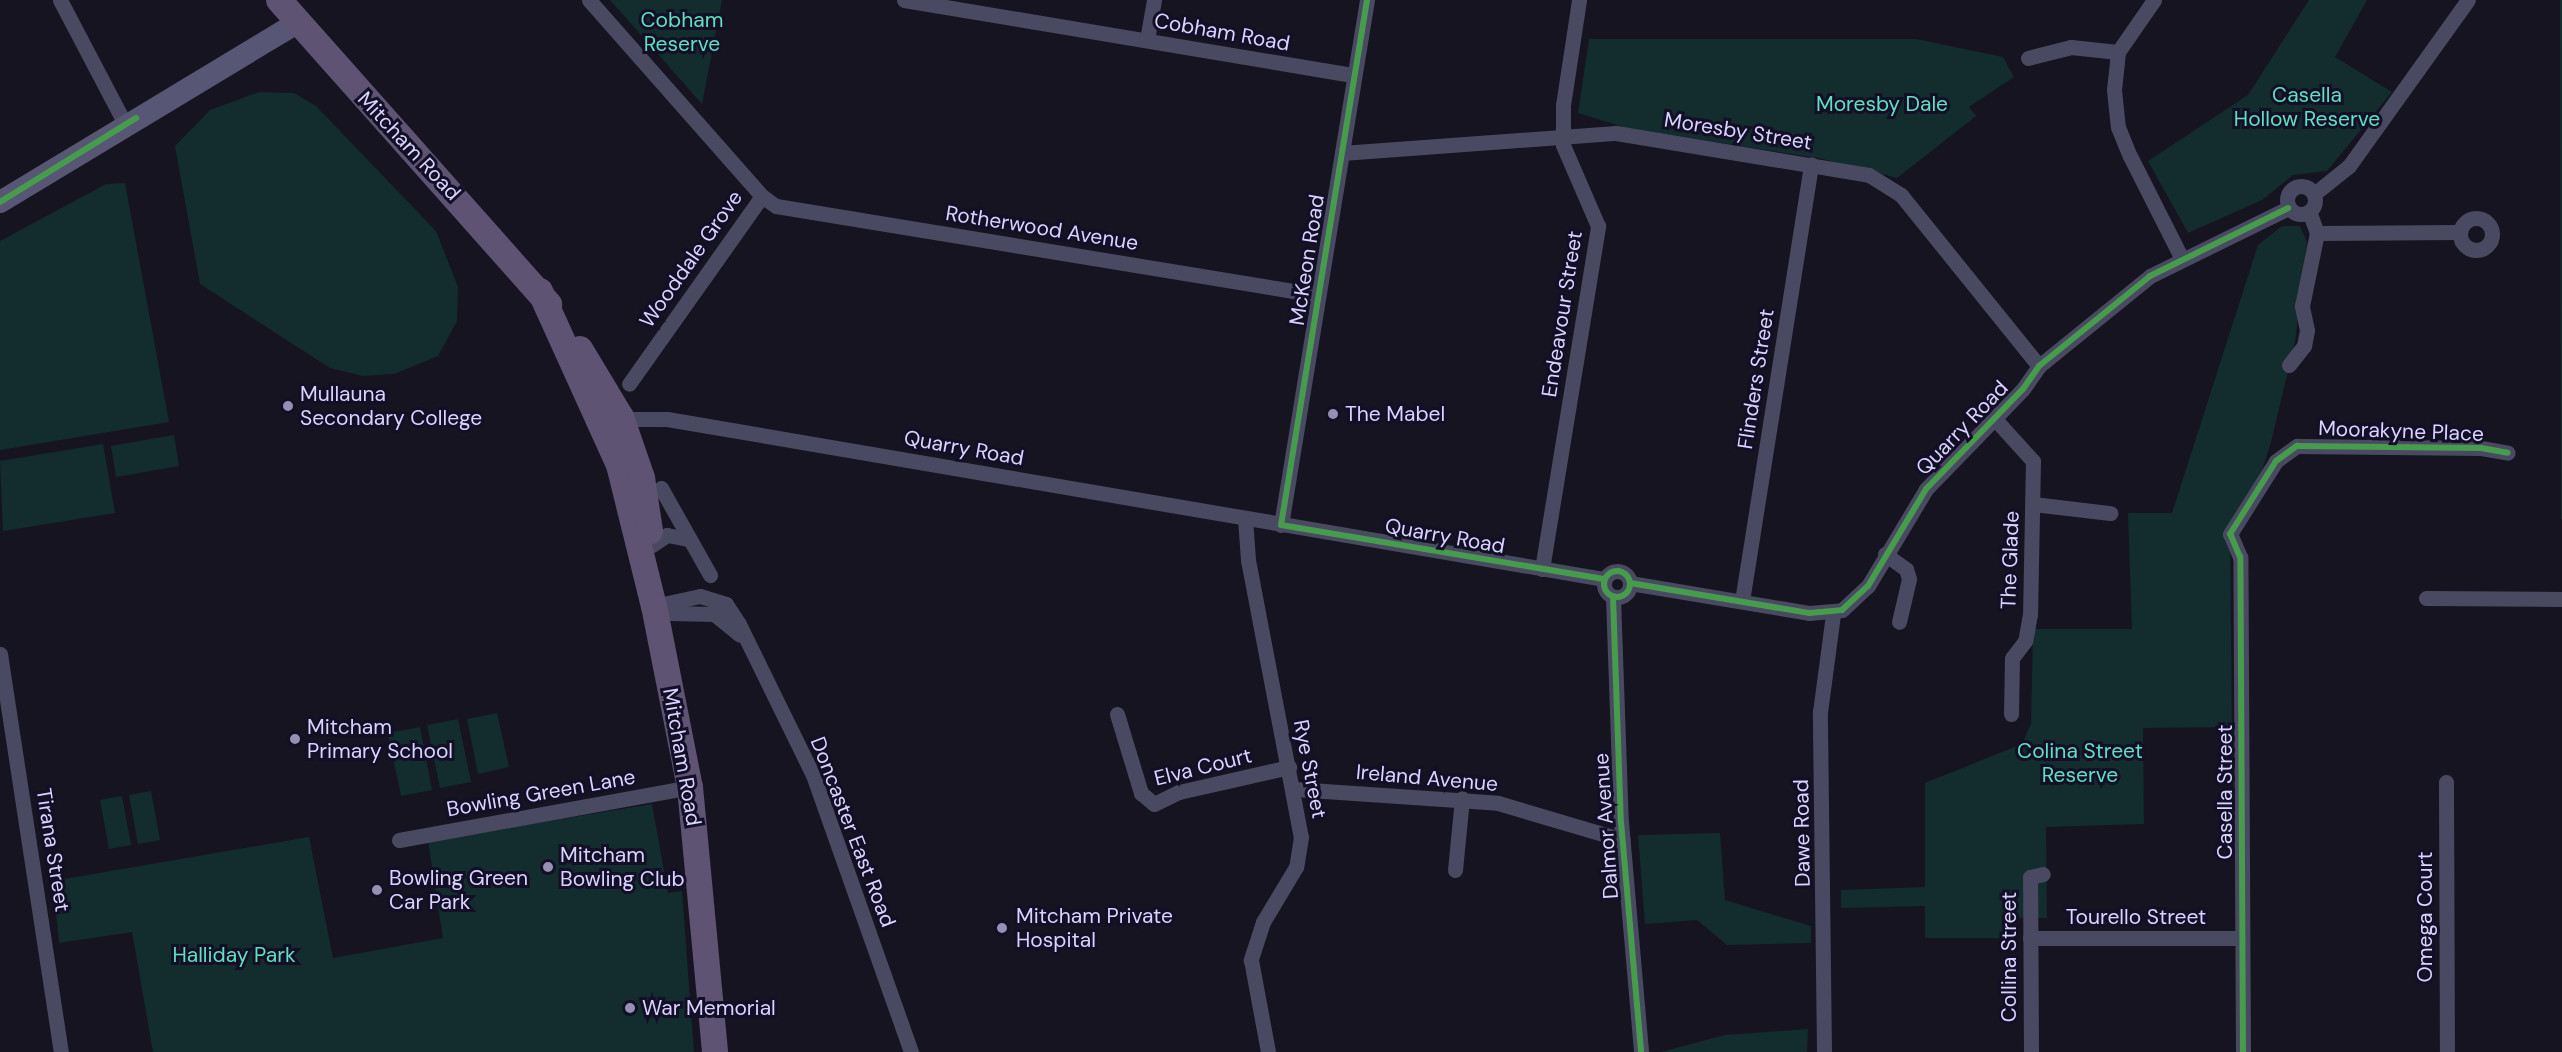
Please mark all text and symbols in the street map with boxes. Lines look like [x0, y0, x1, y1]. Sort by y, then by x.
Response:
park label: Cobham Reserve [641, 7, 723, 57]
street label: Cobham Road [1152, 8, 1292, 56]
park label: Casella Hollow Reserve [2234, 82, 2380, 132]
street label: Mitcham Road [352, 86, 466, 206]
park label: Moresby Dale [1816, 91, 1948, 117]
street label: Moresby Street [1662, 107, 1814, 155]
street label: Wooddale Grove [634, 186, 748, 332]
street label: McKeon Road [1284, 193, 1330, 327]
street label: Rotherwood Avenue [944, 200, 1140, 256]
street label: Endeavour Street [1536, 229, 1588, 399]
street label: Flinders Street [1732, 307, 1780, 451]
street label: Quarry Road [1911, 376, 2013, 480]
place label: Mullauna Secondary College [300, 381, 482, 431]
marker: Mullauna Secondary College [281, 399, 295, 413]
place label: The Mabel [1345, 401, 1445, 427]
marker: The Mabel [1326, 407, 1340, 421]
street label: Moorakyne Place [2318, 416, 2484, 446]
street label: Quarry Road [902, 425, 1026, 471]
street label: The Glade [1996, 510, 2024, 610]
street label: Quarry Road [1383, 513, 1507, 559]
street label: Mitcham Road [657, 686, 707, 828]
place label: Mitcham Primary School [307, 714, 453, 764]
street label: Rye Street [1288, 717, 1332, 821]
street label: Casella Street [2212, 725, 2238, 859]
marker: Mitcham Primary School [288, 732, 302, 746]
street label: Doncaster East Road [805, 733, 901, 931]
park label: Colina Street Reserve [2017, 738, 2143, 788]
street label: Elva Court [1152, 743, 1254, 791]
street label: Dalmor Avenue [1588, 752, 1624, 900]
street label: Ireland Avenue [1355, 759, 1499, 797]
street label: Bowling Green Lane [445, 764, 637, 822]
street label: Dawe Road [1788, 779, 1816, 887]
street label: Tirana Street [31, 786, 75, 914]
place label: Mitcham Bowling Club [560, 842, 685, 892]
street label: Omega Court [2412, 851, 2438, 983]
marker: Mitcham Bowling Club [541, 860, 555, 874]
place label: Bowling Green Car Park [389, 865, 528, 915]
marker: Bowling Green Car Park [370, 883, 384, 897]
street label: Collina Street [1996, 892, 2022, 1022]
place label: Mitcham Private Hospital [1016, 903, 1173, 953]
street label: Tourello Street [2066, 904, 2206, 930]
marker: Mitcham Private Hospital [993, 919, 1011, 937]
park label: Halliday Park [172, 942, 296, 968]
place label: War Memorial [642, 995, 776, 1021]
marker: War Memorial [623, 1001, 637, 1015]

